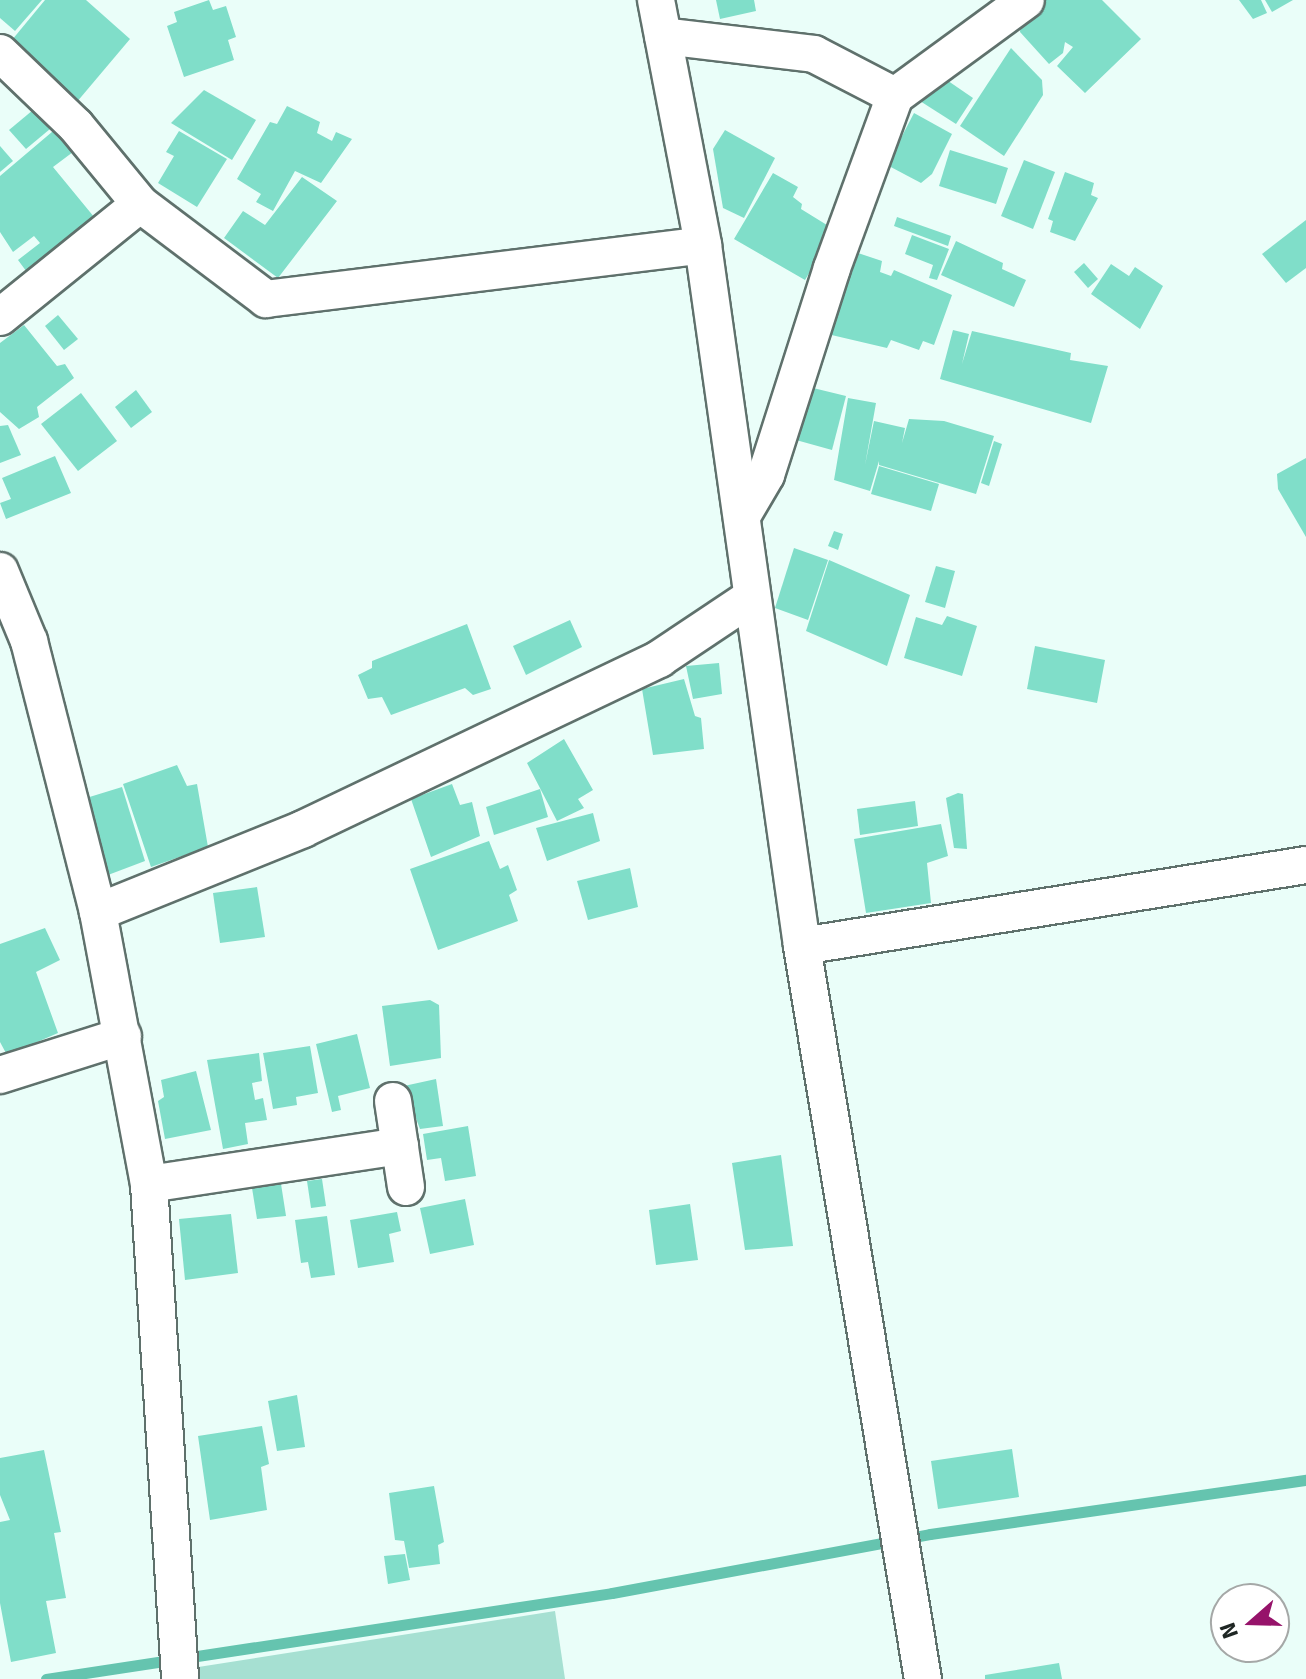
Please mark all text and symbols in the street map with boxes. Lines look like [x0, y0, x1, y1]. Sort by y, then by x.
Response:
north arrow [1210, 1583, 1290, 1663]
text: N [1214, 1619, 1244, 1643]

